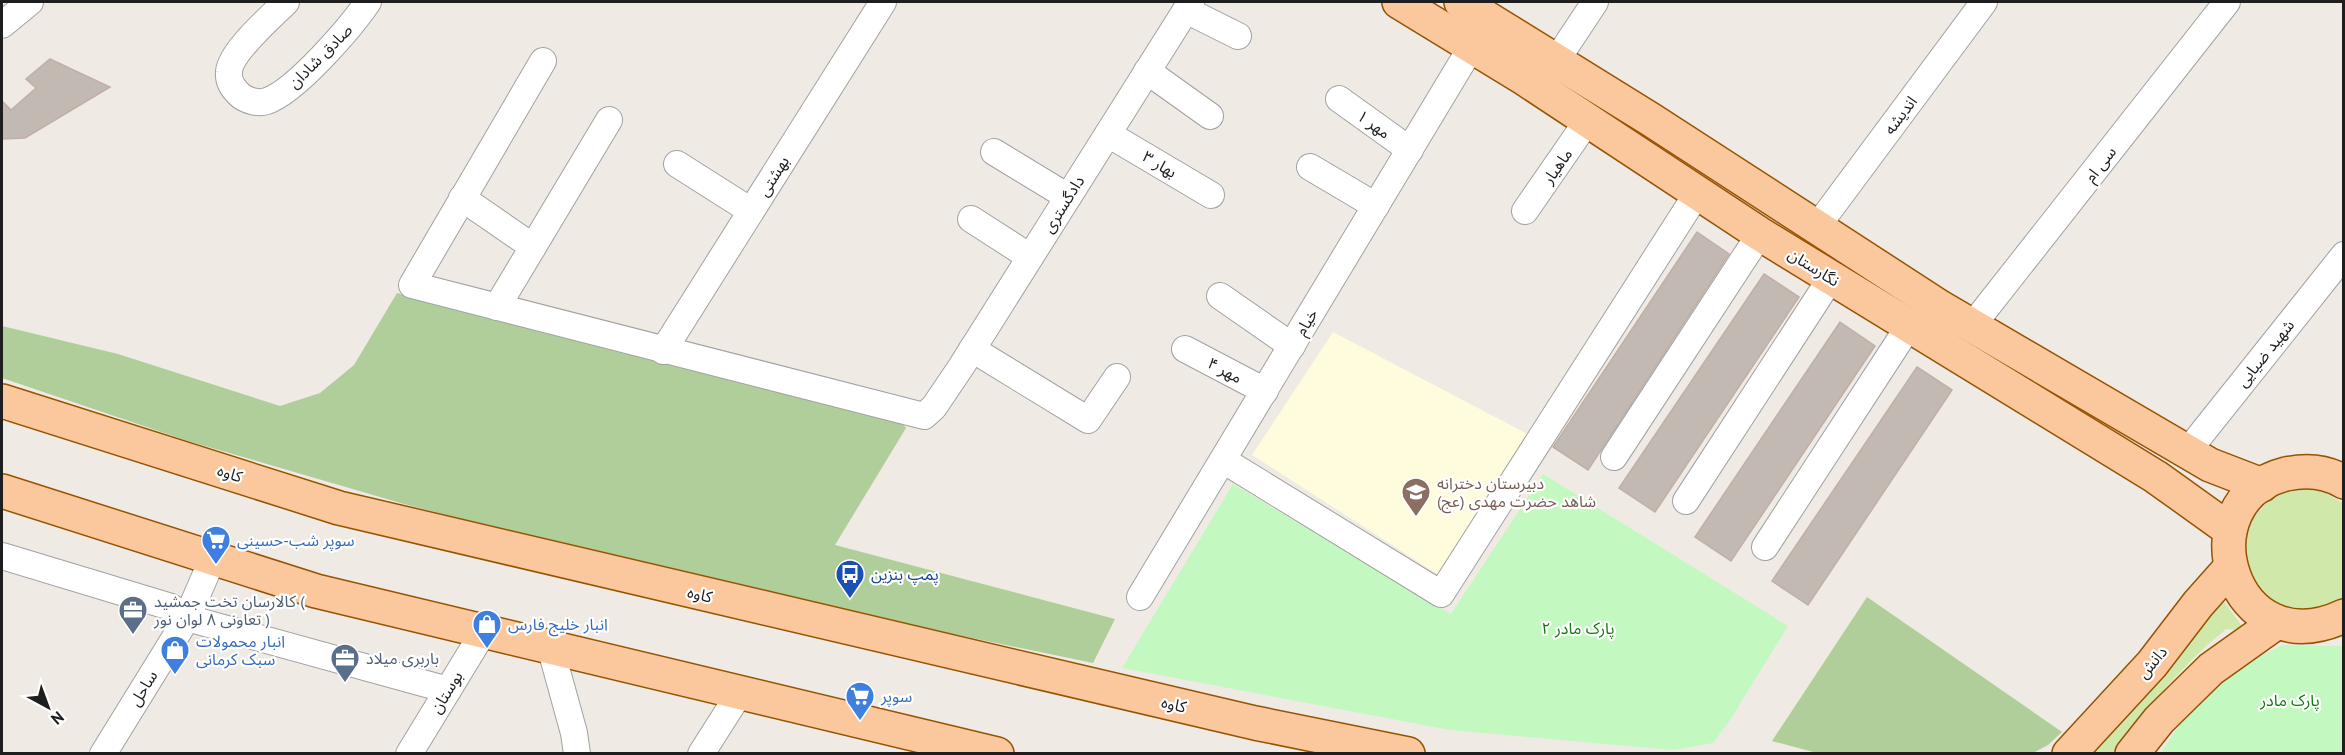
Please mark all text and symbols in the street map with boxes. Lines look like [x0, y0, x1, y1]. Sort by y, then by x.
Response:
street label: صادق شادان [284, 20, 356, 92]
street label: اندیشه [1879, 92, 1921, 138]
street label: مهر ۱ [1353, 105, 1395, 143]
street label: سی ام [2080, 142, 2123, 188]
street label: ماهیار [1537, 144, 1576, 188]
street label: بهار ۳ [1139, 146, 1181, 182]
street label: بهشتی [753, 152, 793, 200]
street label: دادگستری [1038, 172, 1088, 236]
street label: نگارستان [1785, 244, 1843, 290]
street label: خیام [1290, 305, 1324, 341]
street label: شهید ضیایی [2232, 315, 2298, 391]
street label: مهر ۴ [1204, 353, 1246, 387]
street label: کاوه [215, 460, 245, 486]
place label: دبیرستان دخترانه شاهد حضرت مهدی (عج) [1437, 473, 1596, 514]
school or university icon: دبیرستان دخترانه شاهد حضرت مهدی (عج) [1400, 476, 1432, 518]
supermarket icon: سوپر شب-حسینی [200, 524, 232, 566]
place label: سوپر شب-حسینی [237, 530, 355, 551]
bus stop icon: پمپ بنزین [834, 558, 866, 600]
place label: پمپ بنزین [871, 564, 939, 585]
street label: کاوه [686, 581, 715, 607]
place label: کالارسان تخت جمشید ( تعاونی ۸ لوان نور ) [153, 591, 305, 629]
office icon: کالارسان تخت جمشید ( تعاونی ۸ لوان نور ) [117, 594, 149, 636]
shop icon: انبار خلیج فارس [471, 608, 503, 650]
place label: انبار خلیج فارس [508, 614, 608, 637]
park label: پارک مادر ۲ [1542, 618, 1614, 639]
place label: انبار محمولات سبک کرمانی [196, 631, 285, 669]
shop icon: انبار محمولات سبک کرمانی [159, 634, 191, 676]
office icon: باربری میلاد [329, 642, 361, 684]
street label: دانش [2133, 642, 2171, 682]
place label: باربری میلاد [366, 648, 439, 668]
street label: ساحل [124, 666, 162, 710]
street label: بوستان [425, 667, 467, 717]
north arrow [18, 677, 78, 737]
supermarket icon: سوپر [844, 680, 876, 722]
place label: سوپر [880, 686, 912, 707]
park label: پارک مادر [2259, 690, 2320, 711]
street label: کاوه [1160, 691, 1189, 717]
text: N [47, 707, 68, 729]

